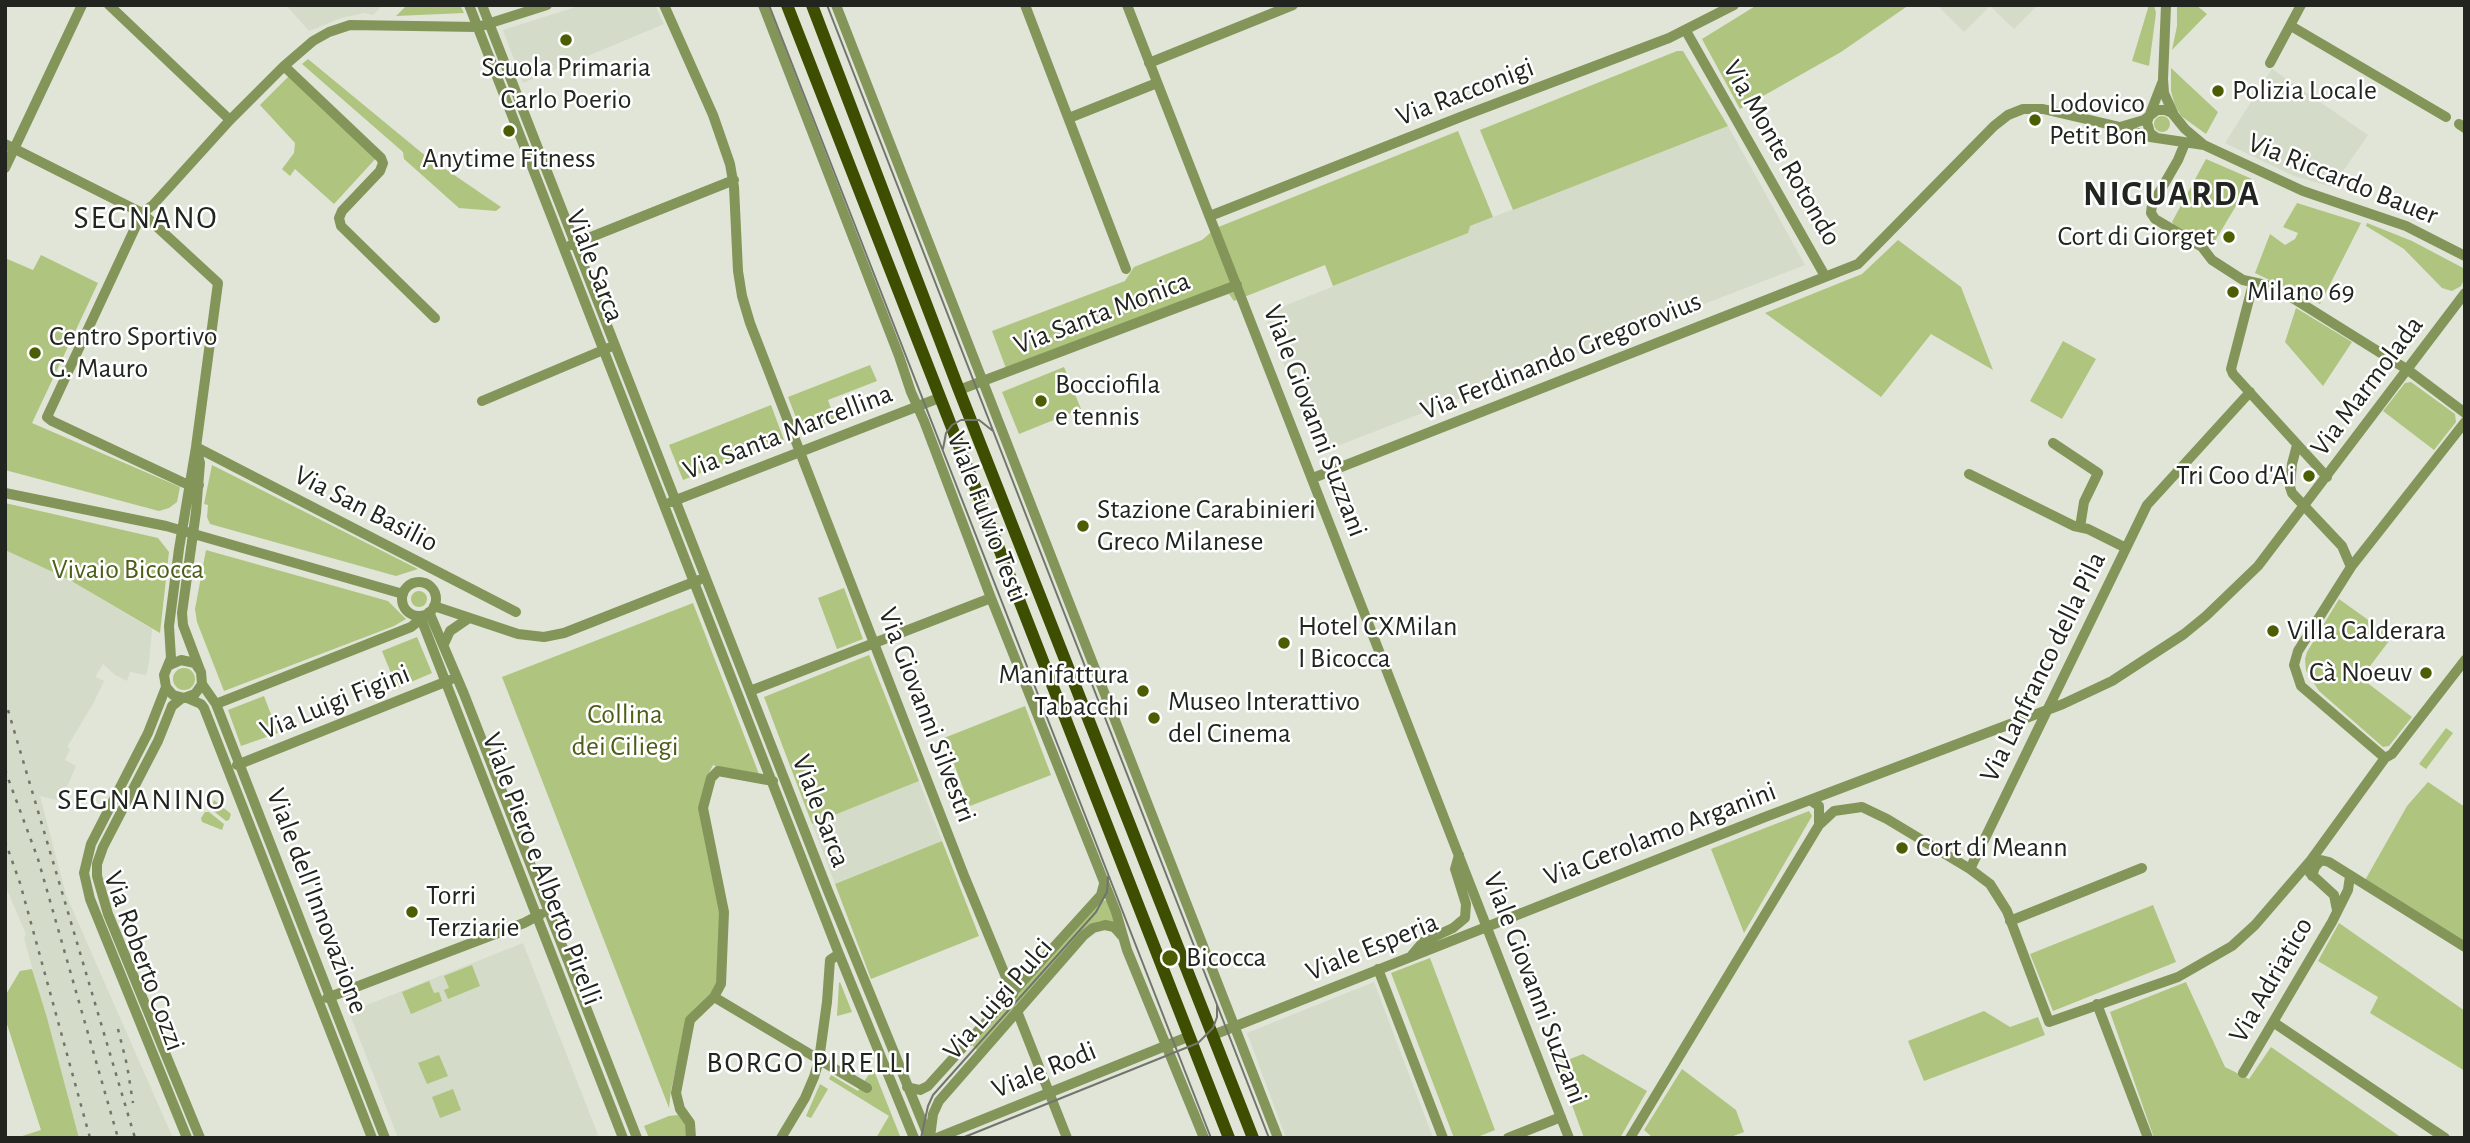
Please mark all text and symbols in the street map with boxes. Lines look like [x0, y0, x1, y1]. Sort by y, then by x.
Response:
marker: Scuola Primaria Carlo Poerio [558, 32, 574, 48]
street label: Via Racconigi [1391, 50, 1539, 134]
place label: Scuola Primaria Carlo Poerio [481, 51, 651, 117]
street label: Via Monte Rotondo [1715, 54, 1849, 252]
place label: Polizia Locale [2232, 74, 2377, 108]
marker: Polizia Locale [2210, 83, 2226, 99]
place label: Lodovico Petit Bon [2049, 87, 2147, 153]
marker: Lodovico Petit Bon [2027, 112, 2043, 128]
marker: Anytime Fitness [501, 123, 517, 139]
street label: Via Riccardo Bauer [2243, 126, 2443, 232]
place label: Anytime Fitness [422, 142, 596, 176]
district label: NIGUARDA [2084, 173, 2260, 215]
district label: SEGNANO [74, 199, 218, 237]
street label: Viale Sarca [558, 205, 632, 327]
place label: Cort di Giorget [2057, 220, 2215, 254]
marker: Cort di Giorget [2221, 229, 2237, 245]
street label: Via Santa Monica [1009, 264, 1195, 362]
place label: Milano 69 [2247, 275, 2355, 309]
street label: Via Ferdinando Gregorovius [1416, 284, 1706, 428]
marker: Milano 69 [2225, 284, 2241, 300]
street label: Viale Giovanni Suzzani [1255, 300, 1375, 542]
street label: Via Marmolada [2303, 309, 2431, 463]
place label: Centro Sportivo G. Mauro [49, 320, 218, 386]
marker: Centro Sportivo G. Mauro [27, 345, 43, 361]
place label: Bocciofila e tennis [1055, 368, 1160, 434]
street label: Via Santa Marcellina [679, 377, 897, 487]
marker: Bocciofila e tennis [1033, 393, 1049, 409]
street label: Viale Fulvio Testi [939, 427, 1035, 607]
street label: Via San Basilio [288, 458, 444, 560]
place label: Tri Coo d'Ai [2176, 459, 2295, 493]
marker: Tri Coo d'Ai [2301, 468, 2317, 484]
place label: Stazione Carabinieri Greco Milanese [1097, 493, 1316, 559]
marker: Stazione Carabinieri Greco Milanese [1075, 518, 1091, 534]
street label: Via Lanfranco della Pila [1973, 546, 2113, 788]
park label: Vivaio Bicocca [52, 553, 204, 587]
street label: Via Giovanni Silvestri [871, 603, 983, 827]
place label: Hotel CXMilan I Bicocca [1298, 610, 1457, 676]
place label: Villa Calderara [2287, 614, 2446, 648]
marker: Villa Calderara [2265, 623, 2281, 639]
marker: Hotel CXMilan I Bicocca [1276, 635, 1292, 651]
place label: Cà Noeuv [2309, 656, 2412, 690]
street label: Via Luigi Figini [255, 657, 415, 747]
place label: Manifattura Tabacchi [999, 658, 1129, 724]
marker: Cà Noeuv [2418, 665, 2434, 681]
marker: Manifattura Tabacchi [1135, 683, 1151, 699]
place label: Museo Interattivo del Cinema [1168, 685, 1360, 751]
park label: Collina dei Ciliegi [572, 698, 678, 764]
marker: Museo Interattivo del Cinema [1146, 710, 1162, 726]
street label: Viale Piero e Alberto Pirelli [474, 728, 610, 1010]
street label: Viale Sarca [784, 750, 858, 872]
street label: Via Gerolamo Arganini [1539, 774, 1781, 894]
district label: SEGNANINO [58, 782, 226, 818]
street label: Viale dell'Innovazione [259, 784, 375, 1018]
place label: Cort di Meann [1916, 831, 2068, 865]
marker: Cort di Meann [1894, 840, 1910, 856]
street label: Via Roberto Cozzi [96, 867, 192, 1055]
street label: Viale Giovanni Suzzani [1475, 867, 1595, 1109]
place label: Torri Terziarie [426, 879, 520, 945]
marker: Torri Terziarie [404, 904, 420, 920]
street label: Viale Esperia [1301, 905, 1443, 989]
street label: Via Adriatico [2222, 911, 2320, 1049]
street label: Via Luigi Pulci [936, 931, 1060, 1067]
place label: Bicocca [1186, 941, 1267, 975]
marker: Bicocca [1160, 948, 1180, 968]
street label: Viale Rodi [987, 1034, 1101, 1106]
district label: BORGO PIRELLI [708, 1045, 912, 1081]

